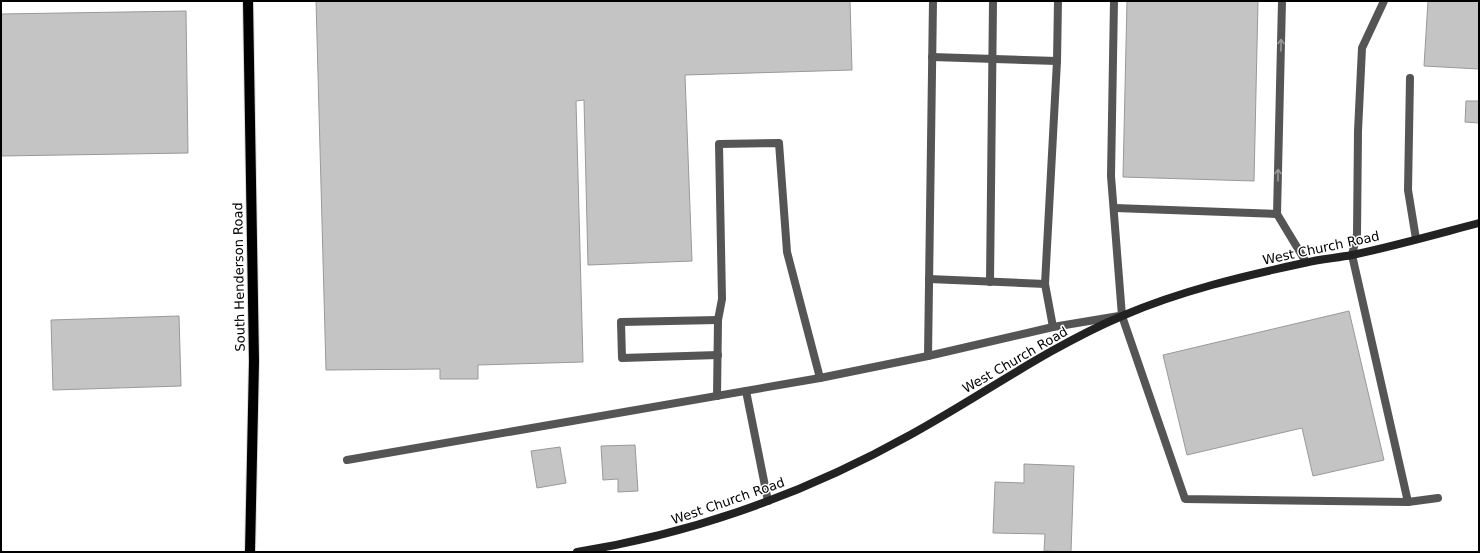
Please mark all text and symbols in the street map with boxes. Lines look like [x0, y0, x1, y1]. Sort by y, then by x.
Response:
one-way arrow [1277, 39, 1285, 52]
one-way arrow [1274, 169, 1282, 182]
street label: South Henderson Road [230, 202, 248, 352]
street label: West Church Road [1261, 228, 1381, 268]
street label: West Church Road [960, 324, 1070, 396]
street label: West Church Road [669, 475, 787, 527]

